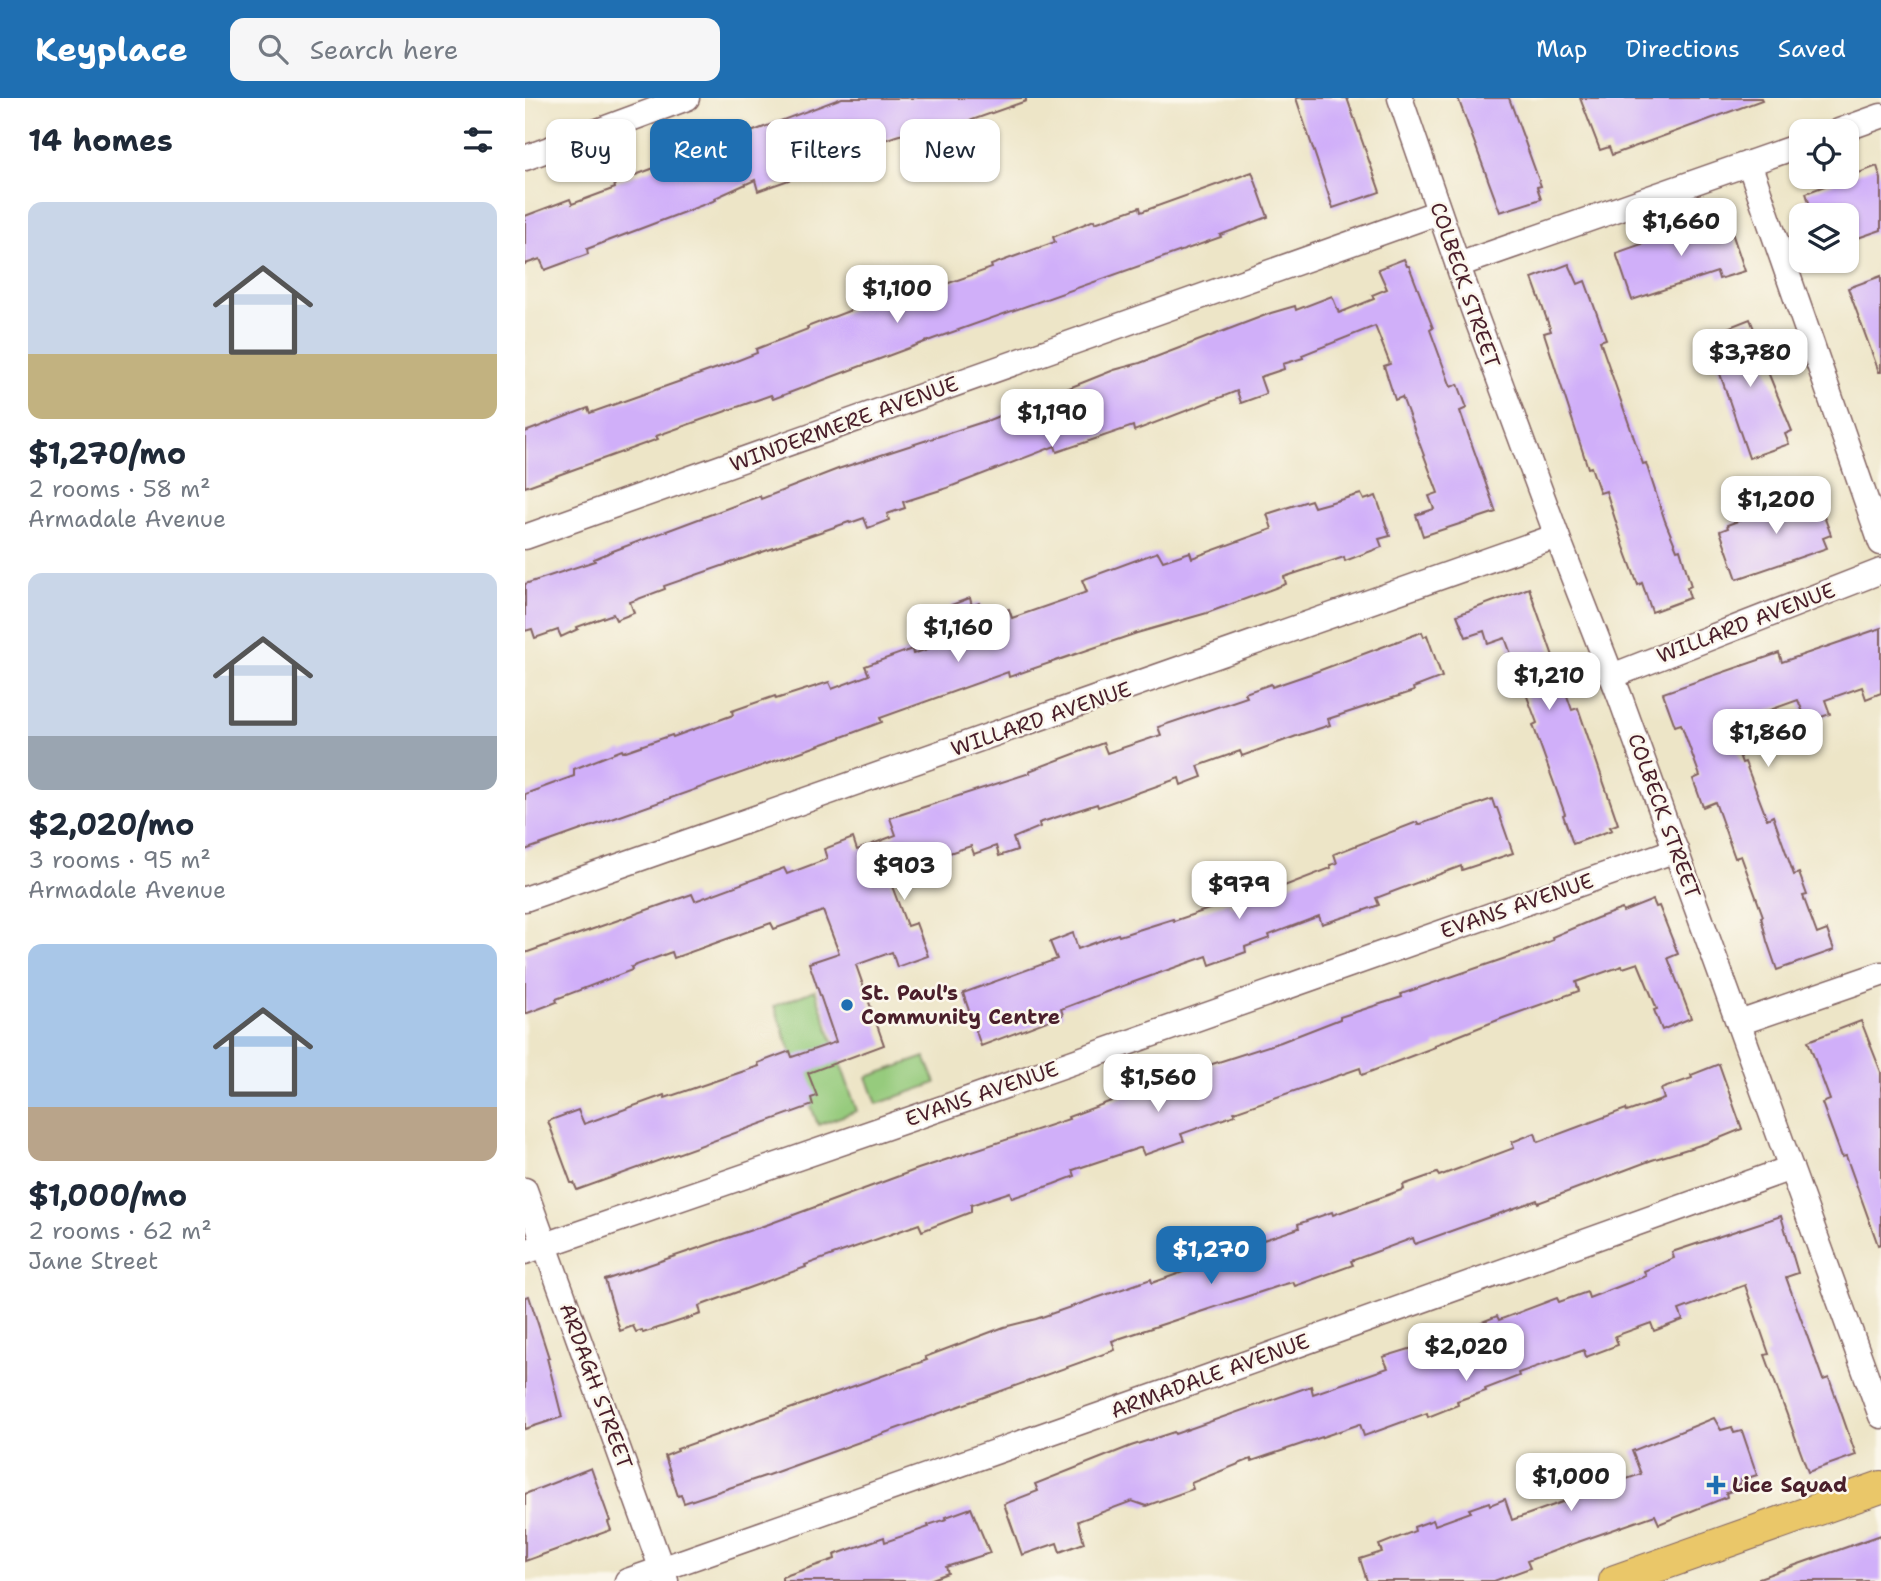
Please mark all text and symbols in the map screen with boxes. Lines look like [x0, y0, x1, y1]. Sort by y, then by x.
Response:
search box [230, 18, 720, 81]
text: Keyplace [35, 27, 188, 72]
icon: search [254, 30, 292, 68]
text: Search here [310, 32, 458, 67]
text: Map [1536, 33, 1587, 65]
text: Directions [1625, 33, 1740, 65]
text: Saved [1778, 33, 1846, 65]
chip: Buy [546, 119, 636, 182]
chip: Rent [650, 119, 752, 182]
chip: Filters [766, 119, 886, 182]
chip: New [900, 119, 1000, 182]
map controls [1789, 119, 1859, 273]
button: locate [1789, 119, 1859, 189]
text: 14 homes [28, 120, 173, 161]
icon: filters [459, 121, 497, 159]
street label: COLBECK STREET [1423, 198, 1507, 372]
pin: $1,660 [1624, 198, 1738, 258]
button: layers [1789, 203, 1859, 273]
text: $1,660 [1642, 206, 1720, 236]
icon: home [200, 247, 326, 373]
pin: $1,100 [840, 266, 954, 325]
text: $1,100 [862, 273, 932, 303]
pin: $3,780 [1693, 330, 1807, 389]
text: $3,780 [1709, 337, 1791, 367]
street label: WINDERMERE AVENUE [726, 370, 962, 478]
pin: $1,190 [995, 390, 1109, 449]
text: $1,190 [1017, 397, 1087, 427]
text: $1,270/mo [28, 433, 186, 474]
text: 2 rooms · 58 m² [28, 474, 211, 504]
pin: $1,200 [1719, 476, 1833, 536]
text: $1,200 [1737, 484, 1815, 514]
text: Armadale Avenue [28, 504, 226, 534]
street label: WILLARD AVENUE [1653, 576, 1839, 670]
pin: $1,160 [901, 604, 1015, 664]
text: $1,160 [923, 612, 993, 642]
icon: home [200, 618, 326, 744]
pin: $1,210 [1492, 652, 1606, 712]
text: $1,210 [1513, 660, 1585, 690]
street label: WILLARD AVENUE [947, 675, 1135, 763]
pin: $1,860 [1711, 710, 1825, 769]
text: $1,860 [1729, 717, 1807, 747]
street label: COLBECK STREET [1621, 730, 1707, 902]
text: $2,020/mo [28, 804, 195, 845]
pin: $903 [863, 842, 945, 902]
text: 3 rooms · 95 m² [28, 845, 211, 875]
text: $903 [873, 850, 935, 880]
pin: $979 [1198, 862, 1280, 921]
street label: EVANS AVENUE [1437, 867, 1597, 945]
text: $979 [1208, 869, 1270, 899]
text: Armadale Avenue [28, 875, 226, 905]
place label: St. Paul's Community Centre [861, 979, 1060, 1031]
icon: home [200, 989, 326, 1115]
marker: St. Paul's Community Centre [839, 997, 855, 1013]
pin: $1,560 [1101, 1054, 1215, 1114]
street label: EVANS AVENUE [902, 1055, 1062, 1133]
text: $1,560 [1119, 1062, 1197, 1092]
text: $1,000/mo [28, 1175, 187, 1216]
text: 2 rooms · 62 m² [28, 1216, 212, 1246]
pin: $1,270 [1154, 1226, 1268, 1286]
text: $1,270 [1172, 1234, 1250, 1264]
text: Jane Street [28, 1246, 158, 1276]
street label: ARDAGH STREET [553, 1299, 639, 1473]
pin: $2,020 [1409, 1324, 1523, 1383]
street label: ARMADALE AVENUE [1107, 1327, 1313, 1425]
text: $2,020 [1424, 1331, 1508, 1361]
pin: $1,000 [1514, 1454, 1628, 1513]
text: $1,000 [1532, 1461, 1610, 1491]
place label: Lice Squad [1732, 1471, 1847, 1499]
marker: Lice Squad [1706, 1475, 1726, 1495]

